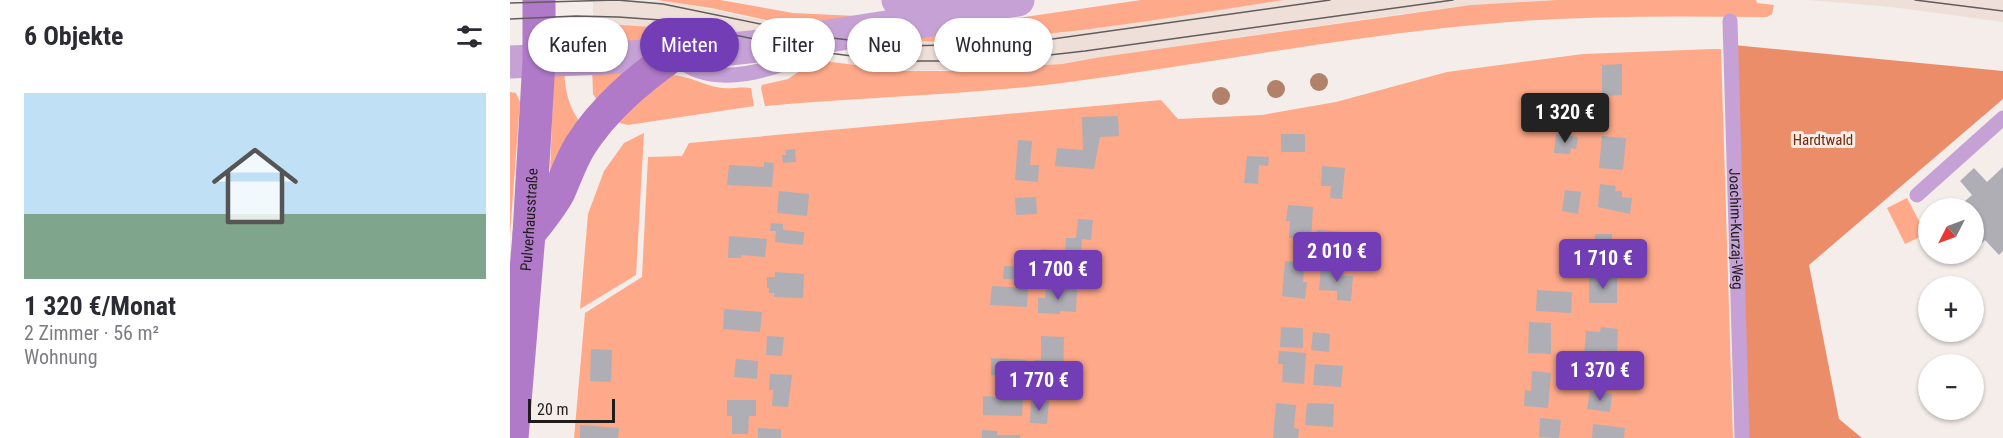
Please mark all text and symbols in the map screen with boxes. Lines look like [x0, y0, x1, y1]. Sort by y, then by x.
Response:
chip: Kaufen [528, 18, 628, 72]
chip: Mieten [640, 18, 739, 72]
chip: Filter [751, 18, 835, 72]
chip: Neu [847, 18, 922, 72]
chip: Wohnung [934, 18, 1053, 72]
icon: filters [453, 20, 486, 53]
text: 6 Objekte [24, 21, 123, 51]
pin: 1 320 € [1510, 93, 1620, 144]
text: 1 320 € [1535, 100, 1595, 124]
park label: Hardtwald [1793, 131, 1853, 149]
icon: home [201, 132, 309, 240]
street label: Pulverhausstraße [517, 168, 542, 272]
street label: Joachim-Kurzaj-Weg [1725, 168, 1747, 290]
north arrow [1918, 198, 1984, 264]
map controls [1918, 198, 1984, 420]
pin: 2 010 € [1282, 232, 1392, 283]
text: 2 010 € [1307, 239, 1367, 263]
pin: 1 710 € [1548, 239, 1658, 290]
text: 1 710 € [1573, 246, 1633, 270]
pin: 1 700 € [1003, 250, 1113, 301]
text: 1 700 € [1028, 257, 1088, 281]
button: + [1918, 276, 1984, 342]
text: 1 320 €/Monat [24, 291, 176, 321]
text: 2 Zimmer · 56 m² [24, 321, 159, 345]
text: Wohnung [24, 345, 98, 369]
pin: 1 370 € [1545, 351, 1655, 402]
button: − [1918, 354, 1984, 420]
text: 1 370 € [1570, 358, 1630, 382]
pin: 1 770 € [984, 361, 1094, 412]
text: 1 770 € [1009, 368, 1069, 392]
scale bar [528, 396, 615, 424]
text: 20 m [537, 400, 569, 419]

